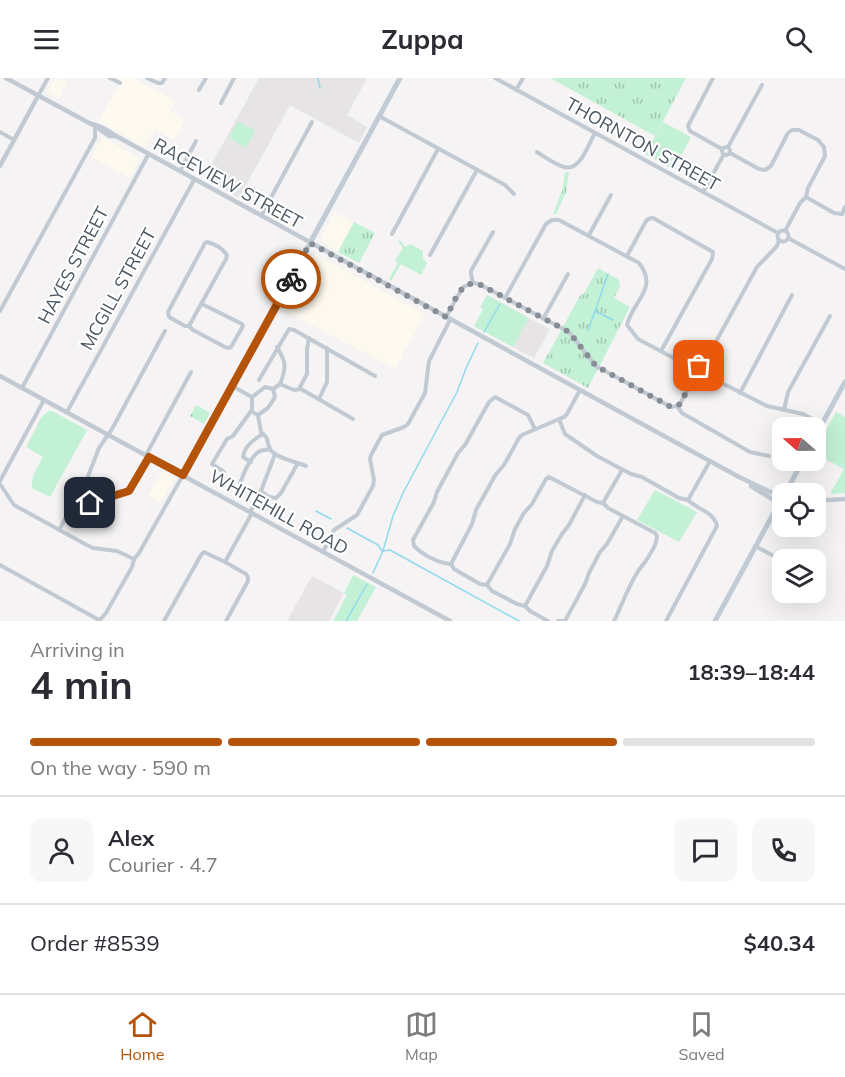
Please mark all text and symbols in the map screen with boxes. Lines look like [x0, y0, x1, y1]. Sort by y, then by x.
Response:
text: Zuppa [381, 22, 464, 56]
icon: menu [30, 23, 63, 56]
icon: search [782, 23, 815, 56]
street label: THORNTON STREET [562, 92, 724, 196]
street label: RACEVIEW STREET [150, 133, 307, 233]
street label: HAYES STREET [32, 202, 114, 328]
street label: MCGILL STREET [75, 224, 161, 354]
courier [261, 249, 321, 309]
icon: bike [275, 263, 308, 296]
pin [673, 340, 724, 391]
icon: bag [682, 349, 715, 382]
north arrow [772, 417, 826, 471]
map controls [772, 417, 826, 603]
street label: WHITEHILL ROAD [205, 464, 353, 560]
pin [64, 477, 115, 528]
button: locate [772, 483, 826, 537]
icon: home [73, 486, 106, 519]
button: layers [772, 549, 826, 603]
text: Arriving in [30, 637, 125, 662]
text: 18:39–18:44 [687, 658, 815, 686]
text: 4 min [30, 660, 133, 709]
text: On the way · 590 m [30, 755, 211, 780]
button: person [30, 819, 93, 882]
button: chat [674, 819, 737, 882]
button: phone [752, 819, 815, 882]
text: Alex [108, 824, 154, 852]
text: Courier · 4.7 [108, 852, 218, 877]
text: Order #8539 [30, 929, 160, 957]
text: $40.34 [744, 929, 815, 957]
tab: Home [120, 1008, 164, 1064]
tab: Map [405, 1008, 438, 1064]
tab: Saved [679, 1008, 725, 1064]

